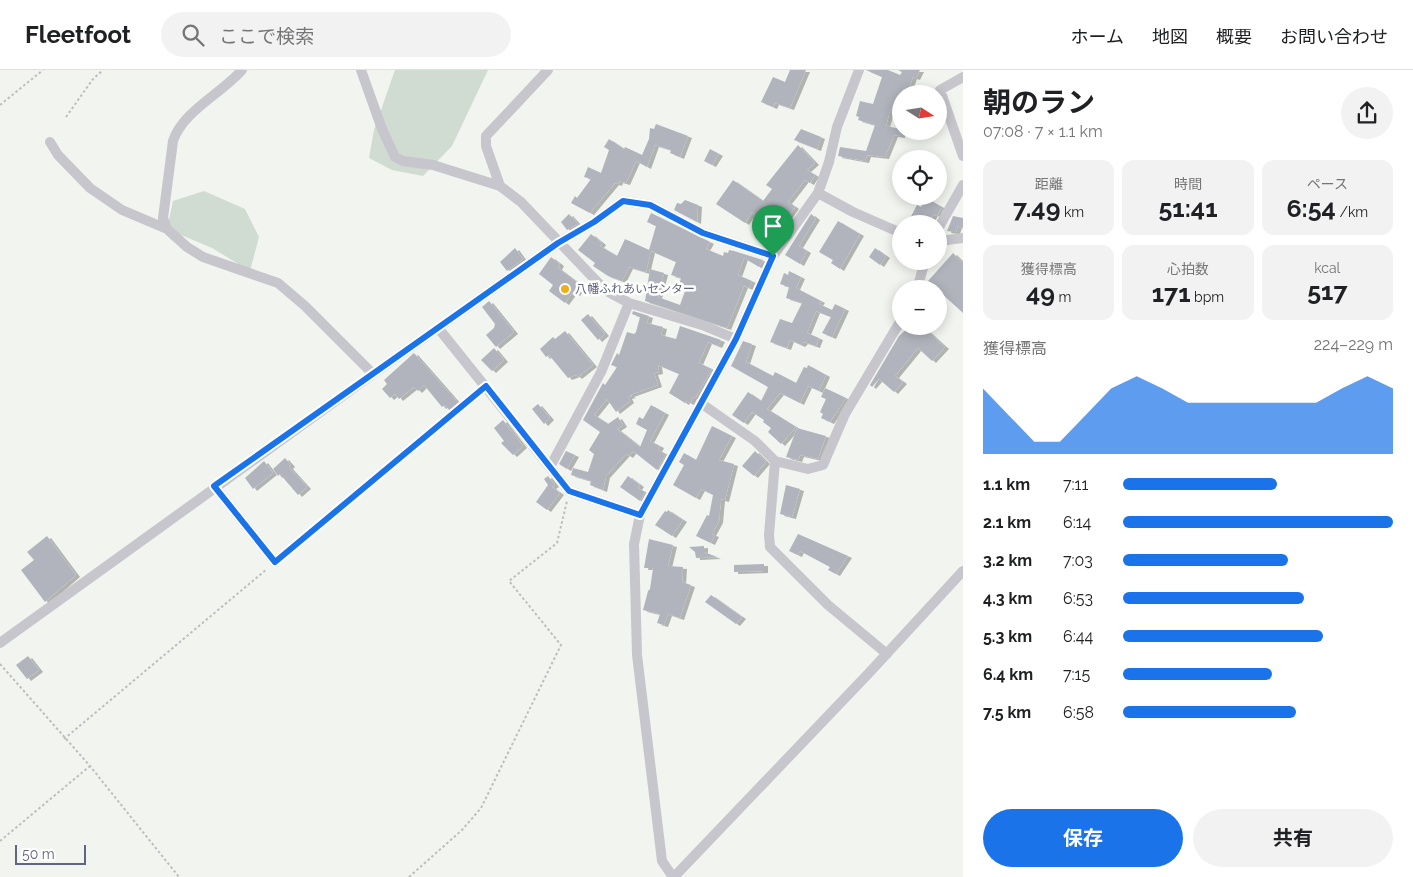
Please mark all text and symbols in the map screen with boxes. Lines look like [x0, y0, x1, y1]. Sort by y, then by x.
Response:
search box [161, 12, 511, 57]
text: Fleetfoot [25, 20, 131, 49]
icon: search [179, 21, 207, 49]
text: ここで検索 [219, 25, 314, 47]
text: ホーム [1071, 26, 1124, 47]
text: 地図 [1152, 26, 1188, 47]
text: 概要 [1216, 26, 1252, 47]
text: お問い合わせ [1280, 26, 1388, 47]
north arrow [892, 85, 948, 140]
map controls [892, 85, 947, 335]
text: 朝のラン [983, 86, 1095, 119]
button: share [1341, 87, 1393, 139]
text: 07:08 · 7 × 1.1 km [983, 122, 1103, 141]
button: locate [892, 150, 947, 205]
text: 距離 [1035, 176, 1063, 192]
text: 時間 [1174, 176, 1202, 192]
text: ペース [1307, 176, 1348, 192]
text: 7.49 [1013, 193, 1060, 223]
text: 51:41 [1158, 193, 1218, 223]
text: 6:54 [1286, 193, 1336, 223]
text: km [1060, 204, 1084, 220]
text: /km [1336, 204, 1368, 220]
pin [752, 205, 794, 256]
icon: arrive [759, 212, 787, 240]
button: + [892, 215, 947, 270]
text: kcal [1314, 260, 1340, 276]
text: 獲得標高 [1021, 261, 1077, 277]
text: 心拍数 [1167, 261, 1209, 277]
text: 517 [1307, 276, 1347, 306]
text: 49 [1026, 278, 1055, 308]
text: 171 [1152, 278, 1191, 308]
button: − [892, 280, 947, 335]
place label: 八幡ふれあいセンター [575, 282, 695, 296]
marker: 八幡ふれあいセンター [559, 283, 571, 295]
text: m [1055, 289, 1071, 305]
text: bpm [1191, 289, 1224, 305]
text: 224–229 m [1314, 335, 1393, 354]
text: 獲得標高 [983, 339, 1047, 358]
text: 1.1 km [983, 475, 1030, 494]
text: 7:11 [1063, 475, 1088, 494]
text: 2.1 km [983, 513, 1031, 532]
text: 6:14 [1063, 513, 1091, 532]
text: 3.2 km [983, 551, 1032, 570]
text: 7:03 [1063, 551, 1093, 570]
text: 4.3 km [983, 589, 1032, 608]
text: 6:53 [1063, 589, 1093, 608]
text: 5.3 km [983, 627, 1032, 646]
text: 6:44 [1063, 627, 1093, 646]
text: 6.4 km [983, 665, 1033, 684]
text: 7:15 [1063, 665, 1090, 684]
text: 7.5 km [983, 703, 1031, 722]
text: 6:58 [1063, 703, 1094, 722]
button: 保存 [983, 809, 1183, 867]
button: 共有 [1193, 809, 1393, 867]
scale bar [15, 842, 86, 865]
text: 50 m [22, 846, 55, 862]

